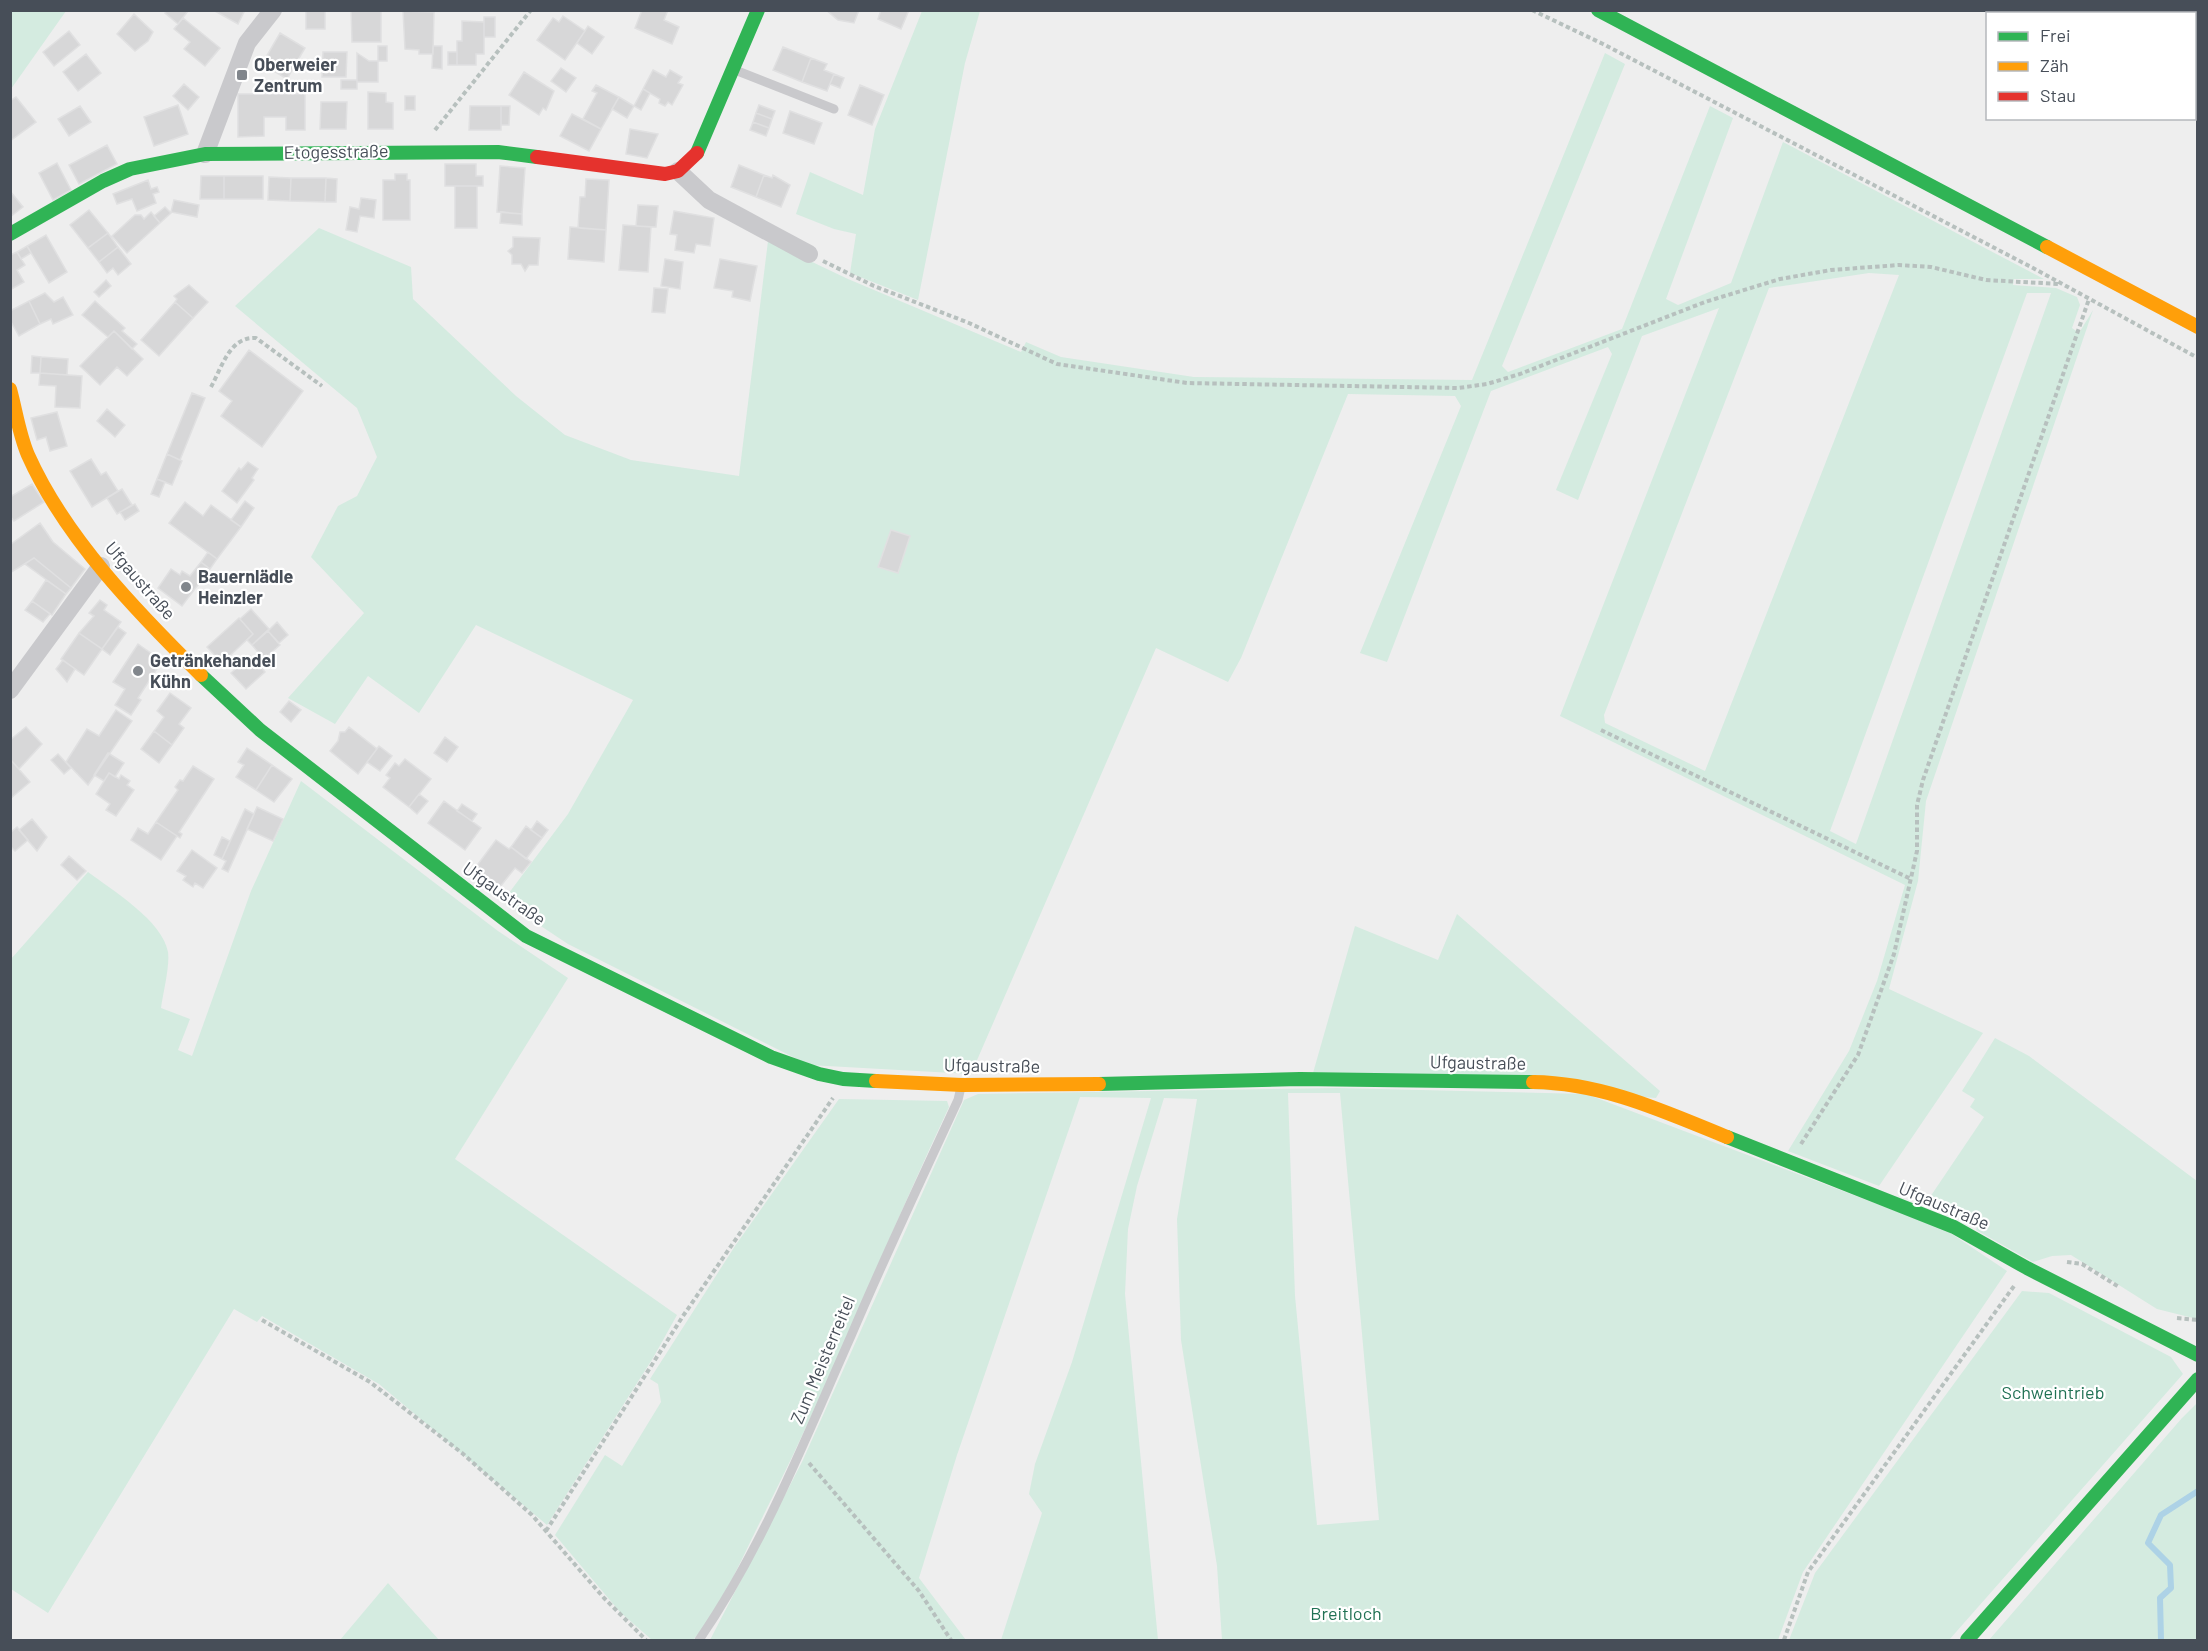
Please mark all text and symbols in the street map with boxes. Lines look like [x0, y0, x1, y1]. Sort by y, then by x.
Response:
legend [1986, 12, 2196, 120]
text: Frei [2040, 24, 2071, 46]
place label: Oberweier Zentrum [254, 53, 337, 96]
text: Zäh [2040, 54, 2069, 76]
marker: Oberweier Zentrum [235, 68, 249, 82]
text: Stau [2040, 84, 2076, 106]
street label: Etogesstraße [283, 139, 389, 163]
street label: Ufgaustraße [101, 537, 181, 624]
place label: Bauernlädle Heinzler [198, 565, 293, 608]
marker: Bauernlädle Heinzler [179, 580, 193, 594]
place label: Getränkehandel Kühn [150, 649, 276, 692]
marker: Getränkehandel Kühn [131, 664, 145, 678]
street label: Ufgaustraße [459, 857, 550, 930]
street label: Ufgaustraße [1430, 1050, 1526, 1074]
street label: Ufgaustraße [944, 1053, 1040, 1077]
street label: Ufgaustraße [1896, 1176, 1993, 1234]
street label: Zum Meisterreitel [785, 1292, 859, 1427]
park label: Schweintrieb [2001, 1381, 2105, 1403]
park label: Breitloch [1310, 1602, 1382, 1624]

